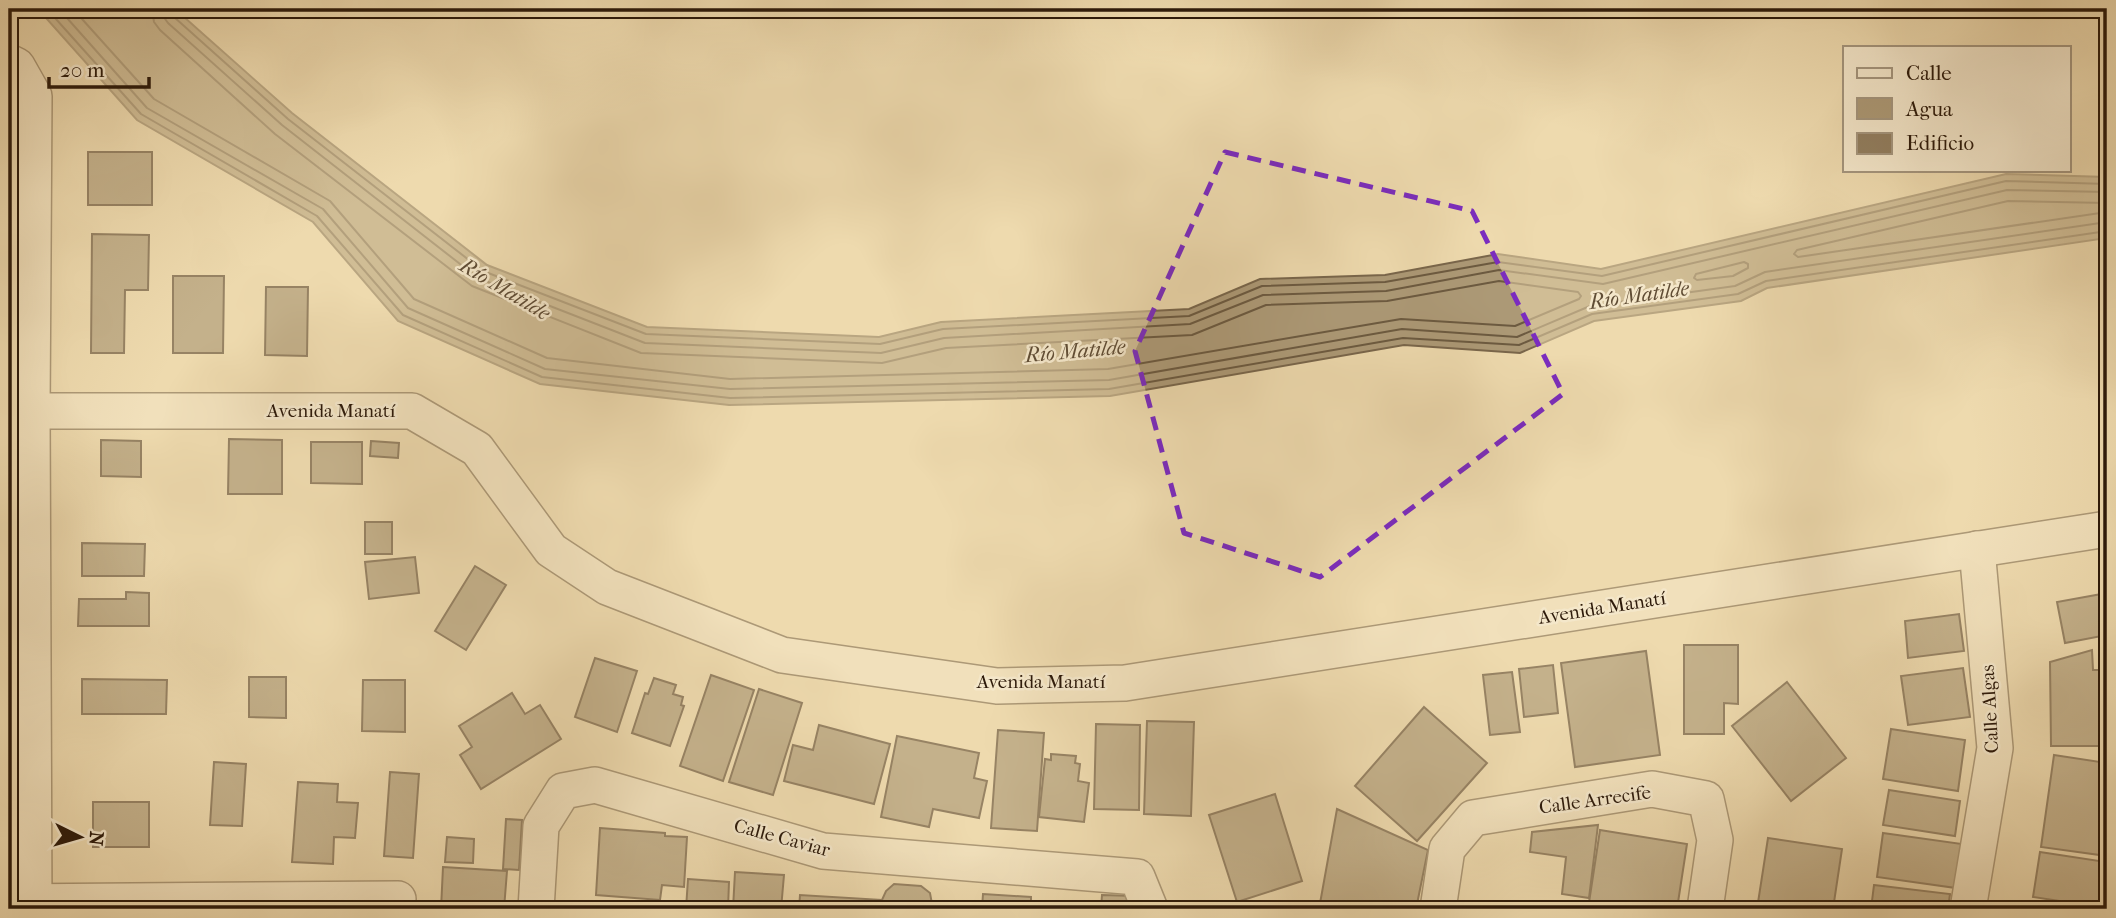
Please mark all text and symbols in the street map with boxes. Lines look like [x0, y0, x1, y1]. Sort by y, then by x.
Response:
scale bar [49, 46, 149, 90]
legend [1843, 46, 2070, 172]
text: 20 m [60, 58, 105, 82]
text: Calle [1906, 61, 1952, 85]
text: Agua [1905, 97, 1953, 121]
text: Edificio [1906, 131, 1974, 155]
water label: Río Matilde [454, 252, 555, 325]
water label: Río Matilde [1586, 276, 1691, 314]
water label: Río Matilde [1022, 335, 1127, 368]
street label: Avenida Manatí [266, 400, 396, 422]
street label: Avenida Manatí [1536, 587, 1668, 629]
street label: Calle Algas [1977, 664, 2003, 754]
street label: Avenida Manatí [976, 671, 1106, 693]
street label: Calle Arrecife [1538, 781, 1652, 819]
north arrow [46, 802, 116, 872]
street label: Calle Caviar [731, 815, 833, 862]
text: N [84, 830, 108, 847]

